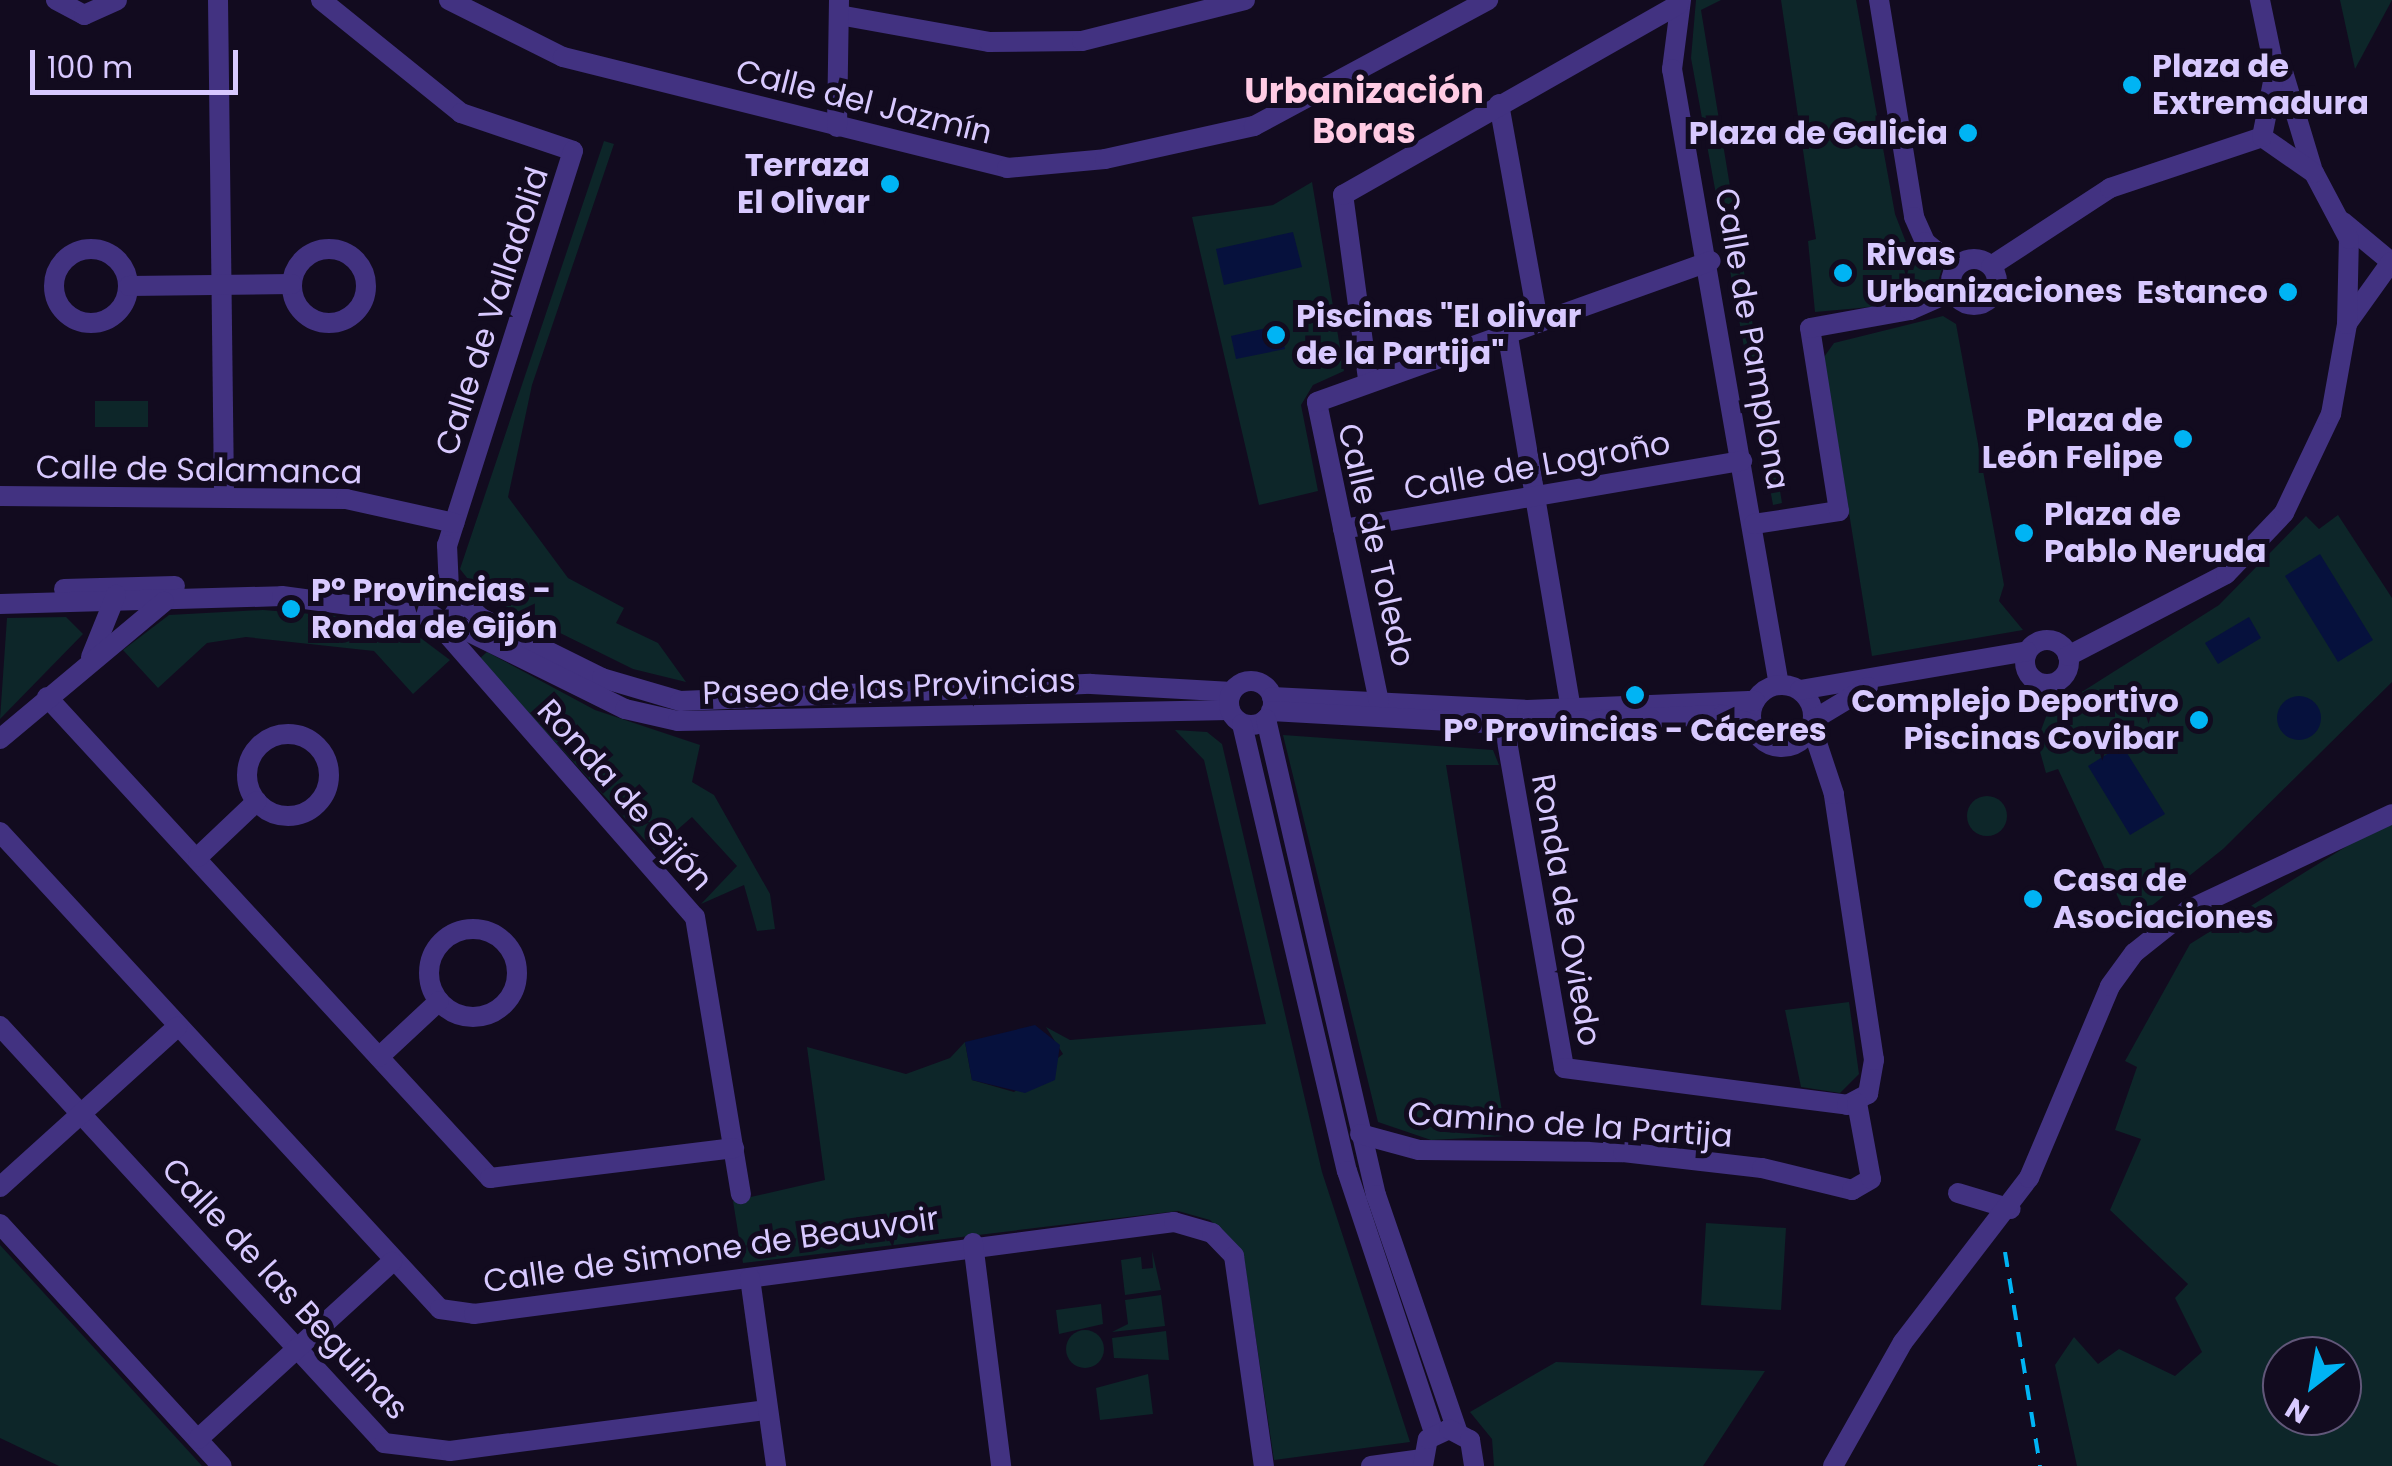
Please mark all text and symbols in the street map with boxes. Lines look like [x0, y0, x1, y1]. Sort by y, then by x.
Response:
scale bar [35, 30, 242, 92]
text: 100 m [47, 46, 133, 89]
place label: Plaza de Extremadura [2152, 48, 2369, 123]
street label: Calle del Jazmín [732, 52, 996, 152]
district label: Urbanización Boras [1244, 70, 1484, 152]
marker: Plaza de Extremadura [2121, 74, 2143, 96]
place label: Plaza de Galicia [1689, 114, 1948, 152]
marker: Plaza de Galicia [1957, 122, 1979, 144]
place label: Terraza El Olivar [737, 147, 870, 222]
street label: Calle de Valladolid [427, 162, 557, 460]
marker: Terraza El Olivar [879, 173, 901, 195]
street label: Calle de Pamplona [1707, 185, 1797, 493]
place label: Rivas Urbanizaciones [1866, 236, 2123, 311]
marker: Rivas Urbanizaciones [1830, 260, 1856, 286]
place label: Estanco [2137, 273, 2268, 311]
marker: Estanco [2277, 281, 2299, 303]
place label: Piscinas "El olivar de la Partija" [1296, 298, 1581, 373]
marker: Piscinas "El olivar de la Partija" [1265, 324, 1287, 346]
place label: Plaza de León Felipe [1982, 402, 2163, 477]
street label: Calle de Toledo [1329, 420, 1423, 670]
street label: Calle de Logroño [1401, 424, 1673, 508]
marker: Plaza de León Felipe [2172, 428, 2194, 450]
street label: Calle de Salamanca [35, 448, 363, 492]
place label: Plaza de Pablo Neruda [2044, 496, 2267, 571]
marker: Plaza de Pablo Neruda [2013, 522, 2035, 544]
place label: Pº Provincias - Ronda de Gijón [311, 572, 557, 647]
marker: Pº Provincias - Ronda de Gijón [280, 598, 302, 620]
street label: Paseo de las Provincias [702, 661, 1076, 713]
place label: Complejo Deportivo Piscinas Covibar [1851, 683, 2179, 758]
marker: Pº Provincias - Cáceres [1624, 684, 1646, 706]
street label: Ronda de Gijón [529, 692, 721, 898]
marker: Complejo Deportivo Piscinas Covibar [2188, 709, 2210, 731]
place label: Pº Provincias - Cáceres [1443, 711, 1827, 749]
street label: Ronda de Oviedo [1523, 771, 1609, 1049]
place label: Casa de Asociaciones [2053, 862, 2274, 937]
marker: Casa de Asociaciones [2022, 888, 2044, 910]
street label: Camino de la Partija [1406, 1094, 1734, 1156]
street label: Calle de las Beguinas [154, 1150, 416, 1428]
street label: Calle de Simone de Beauvoir [481, 1199, 941, 1301]
north arrow [2262, 1336, 2362, 1436]
text: N [2278, 1388, 2316, 1433]

